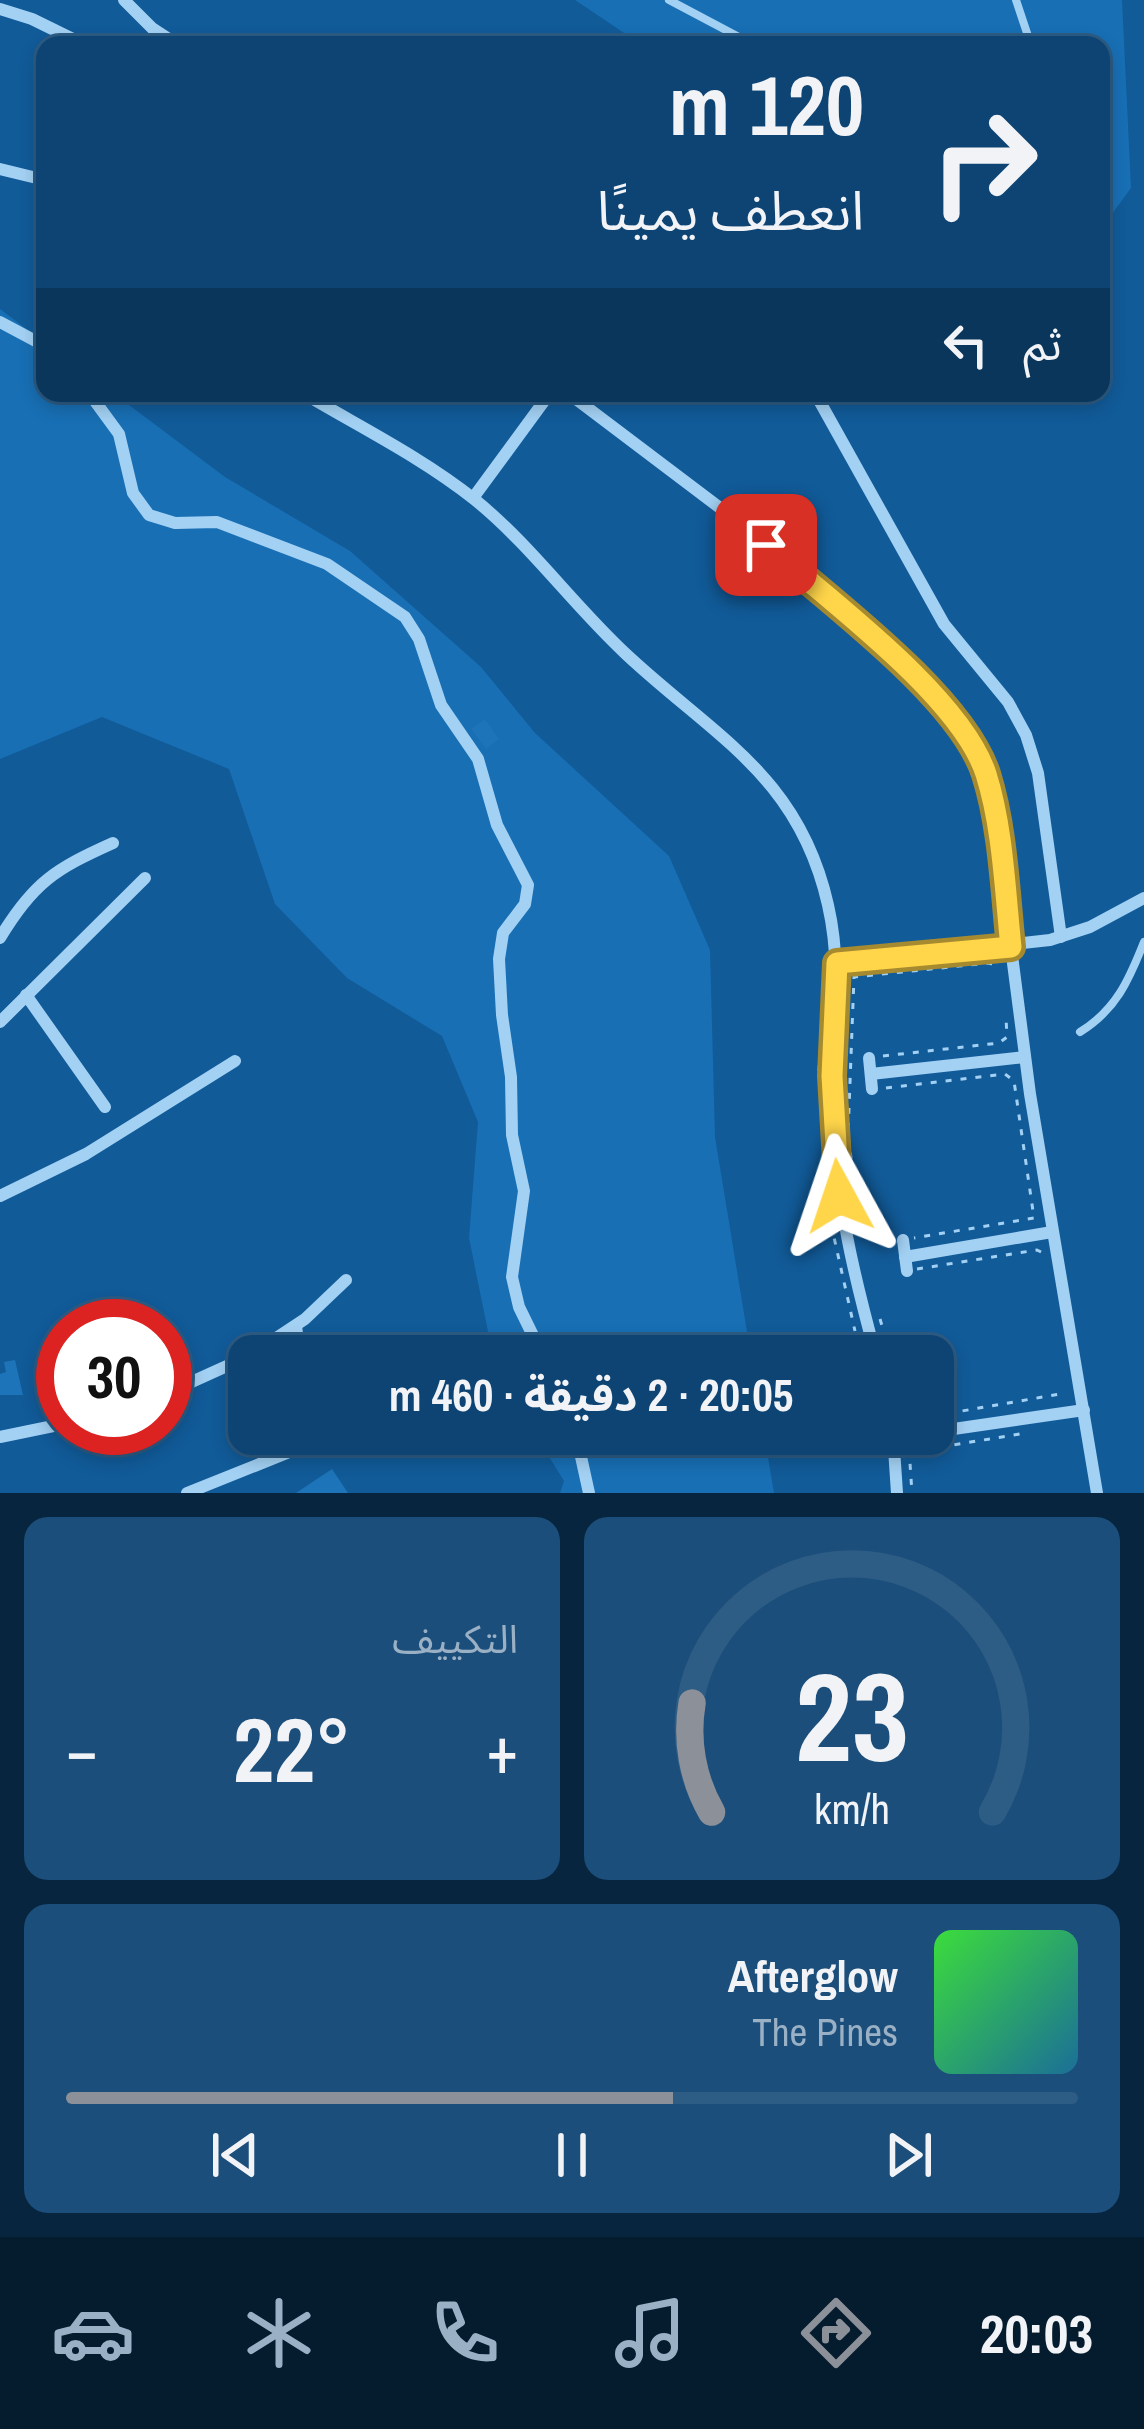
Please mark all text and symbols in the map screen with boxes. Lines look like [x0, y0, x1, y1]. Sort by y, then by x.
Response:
text: 120 m [669, 48, 864, 161]
icon: right [906, 84, 1062, 240]
text: انعطف يمينًا [597, 174, 864, 247]
icon: left [933, 312, 999, 378]
text: ثم [1023, 313, 1062, 374]
pin [715, 494, 817, 596]
icon: arrive [733, 512, 799, 578]
position arrow [776, 1133, 902, 1259]
speed limit sign: 30 [36, 1299, 192, 1455]
text: 20:05 · 2 دقيقة · 460 m [389, 1364, 793, 1425]
text: التكييف [392, 1613, 518, 1665]
text: 23 [795, 1632, 909, 1800]
text: 22° [233, 1689, 351, 1810]
text: − [66, 1705, 98, 1794]
text: + [486, 1705, 518, 1794]
text: km/h [814, 1779, 890, 1836]
text: Afterglow [728, 1945, 898, 2006]
text: The Pines [752, 2006, 898, 2058]
icon: previous [202, 2122, 268, 2188]
icon: pause [539, 2122, 605, 2188]
icon: next [876, 2122, 942, 2188]
icon: car [51, 2291, 135, 2375]
icon: climate [237, 2291, 321, 2375]
icon: phone [423, 2291, 507, 2375]
icon: music [608, 2291, 692, 2375]
icon: directions [794, 2291, 878, 2375]
text: 20:03 [980, 2297, 1093, 2370]

